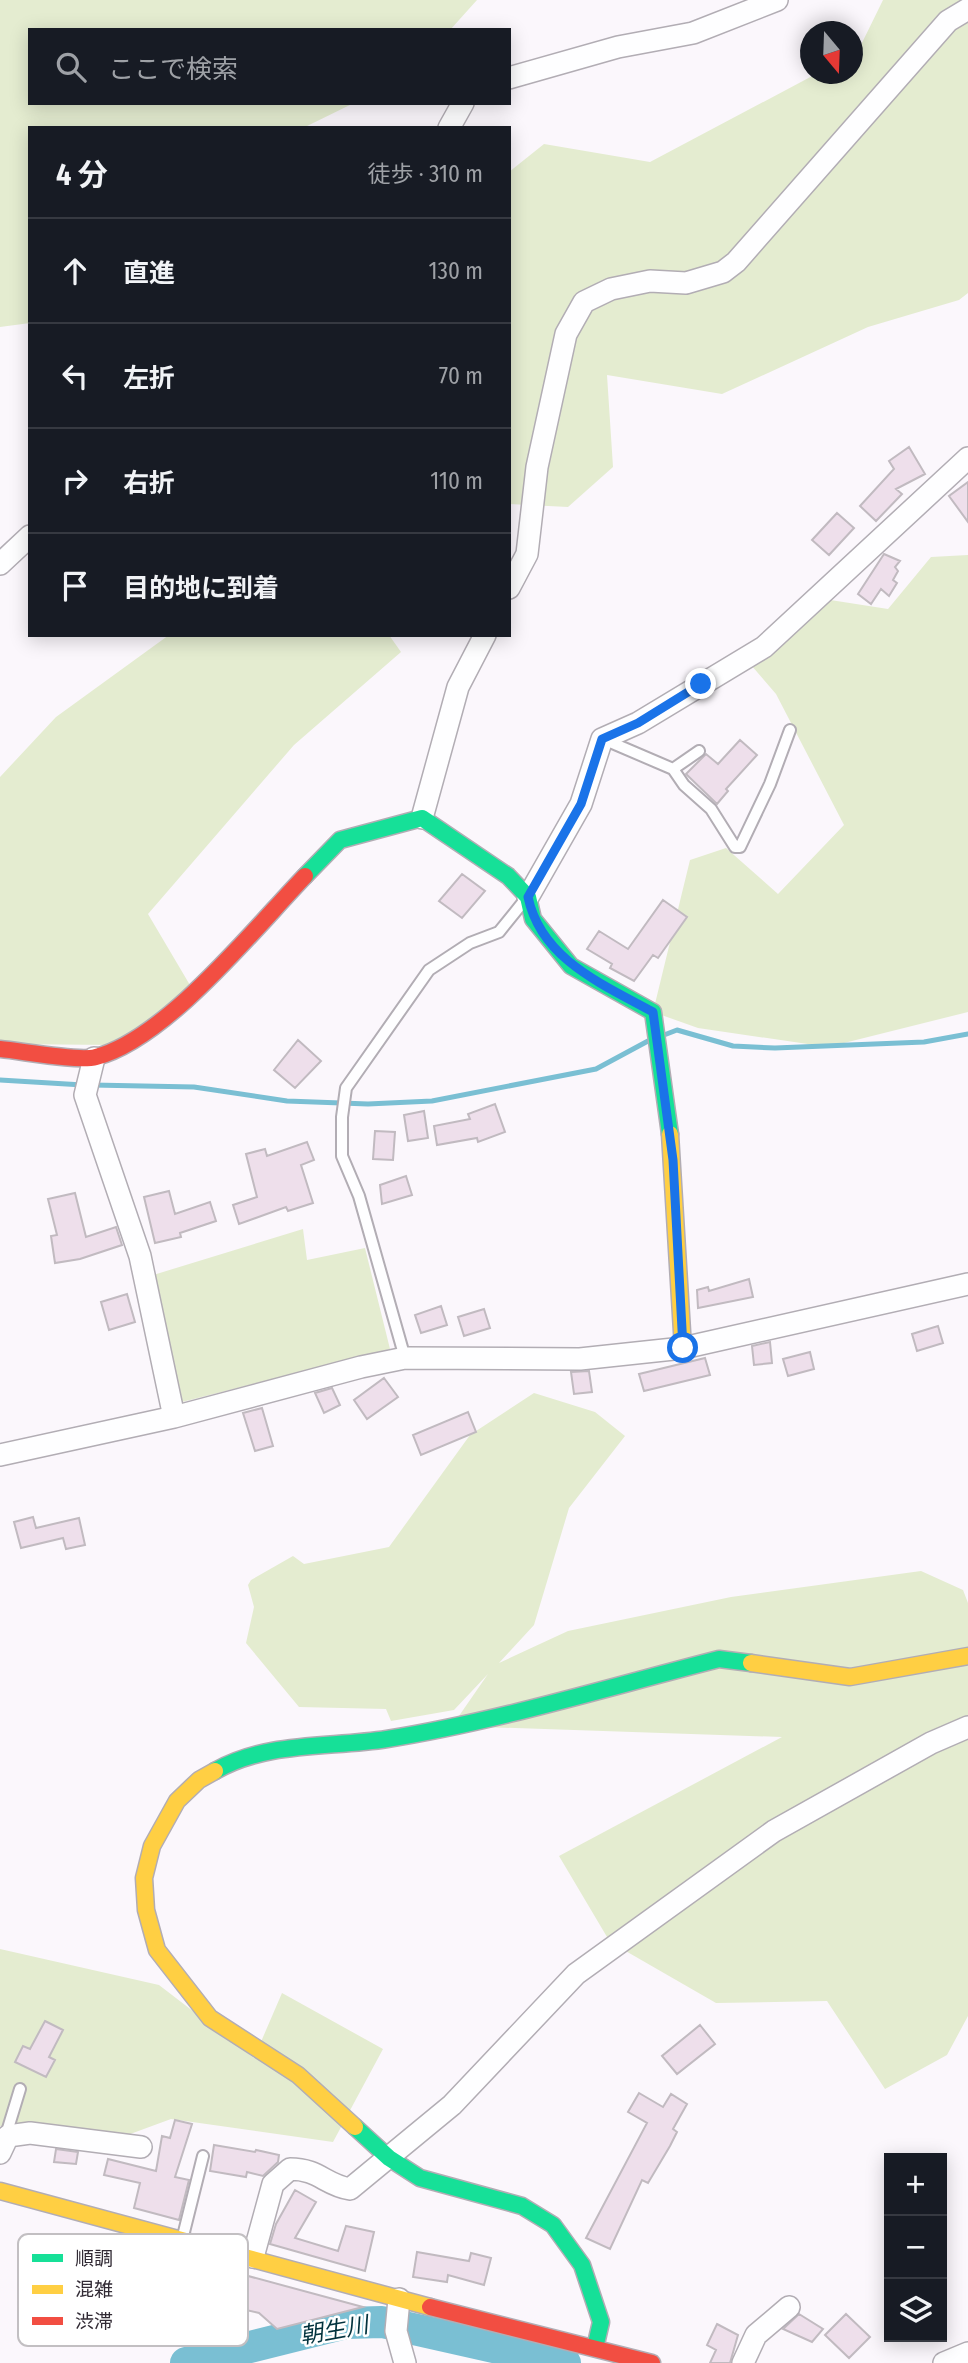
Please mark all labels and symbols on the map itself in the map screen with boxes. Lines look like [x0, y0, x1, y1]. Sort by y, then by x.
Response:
north arrow [800, 21, 863, 84]
route end [685, 668, 716, 699]
route start [667, 1332, 698, 1363]
legend [18, 2234, 248, 2346]
text: 順調 [75, 2247, 113, 2270]
text: 混雑 [75, 2278, 113, 2301]
text: 渋滞 [75, 2310, 113, 2333]
water label: 朝生川 [298, 2310, 373, 2350]

